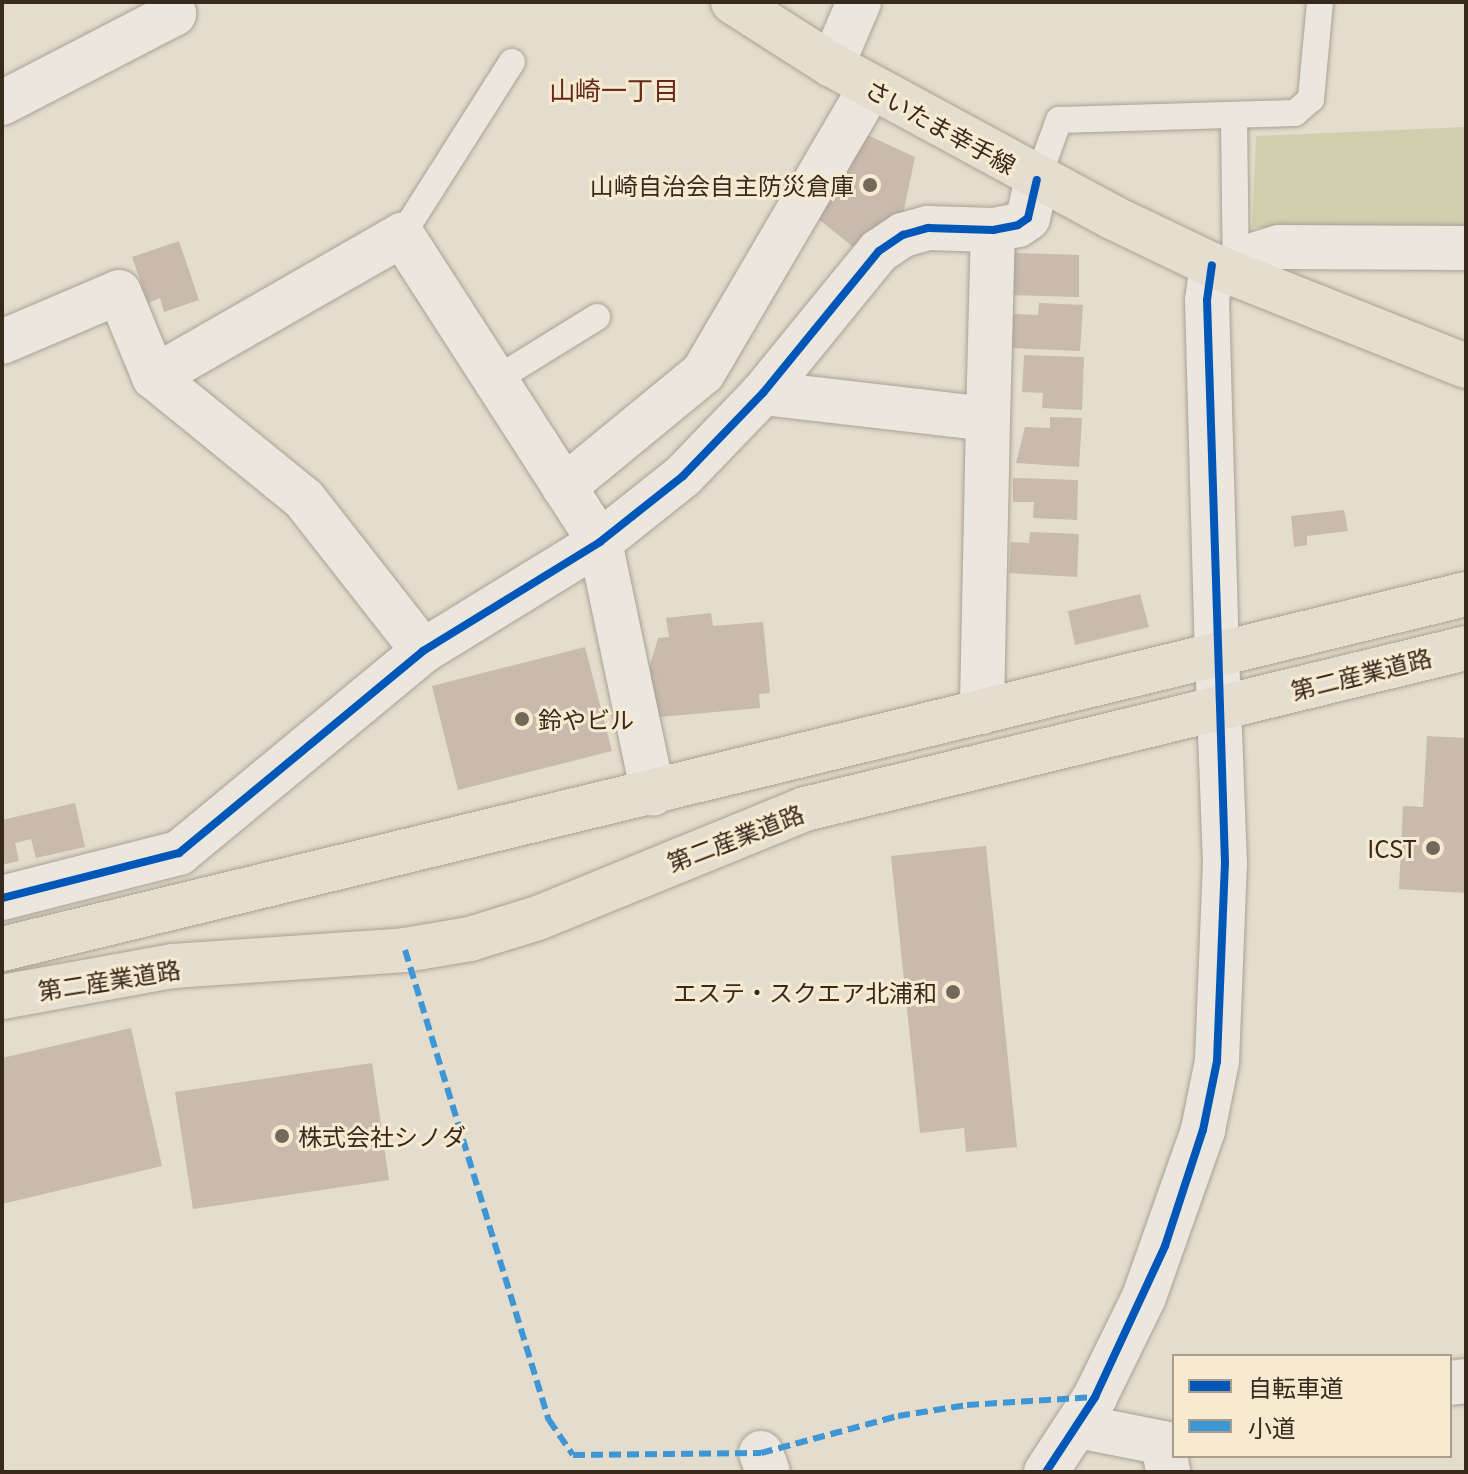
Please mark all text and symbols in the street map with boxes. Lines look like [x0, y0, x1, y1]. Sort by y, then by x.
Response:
district label: 山崎一丁目 [549, 73, 679, 105]
street label: さいたま幸手線 [861, 73, 1021, 179]
place label: 山崎自治会自主防災倉庫 [590, 171, 854, 199]
marker: 山崎自治会自主防災倉庫 [861, 176, 879, 194]
street label: 第二産業道路 [1288, 642, 1434, 704]
place label: 鈴やビル [538, 705, 634, 733]
marker: 鈴やビル [513, 710, 531, 728]
street label: 第二産業道路 [663, 798, 807, 876]
place label: ICST [1367, 834, 1417, 862]
marker: ICST [1424, 839, 1442, 857]
street label: 第二産業道路 [36, 954, 182, 1004]
place label: エステ・スクエア北浦和 [673, 978, 937, 1006]
marker: エステ・スクエア北浦和 [944, 983, 962, 1001]
place label: 株式会社シノダ [298, 1122, 466, 1150]
marker: 株式会社シノダ [273, 1127, 291, 1145]
legend [1172, 1354, 1452, 1458]
text: 自転車道 [1248, 1369, 1344, 1404]
text: 小道 [1248, 1409, 1296, 1444]

